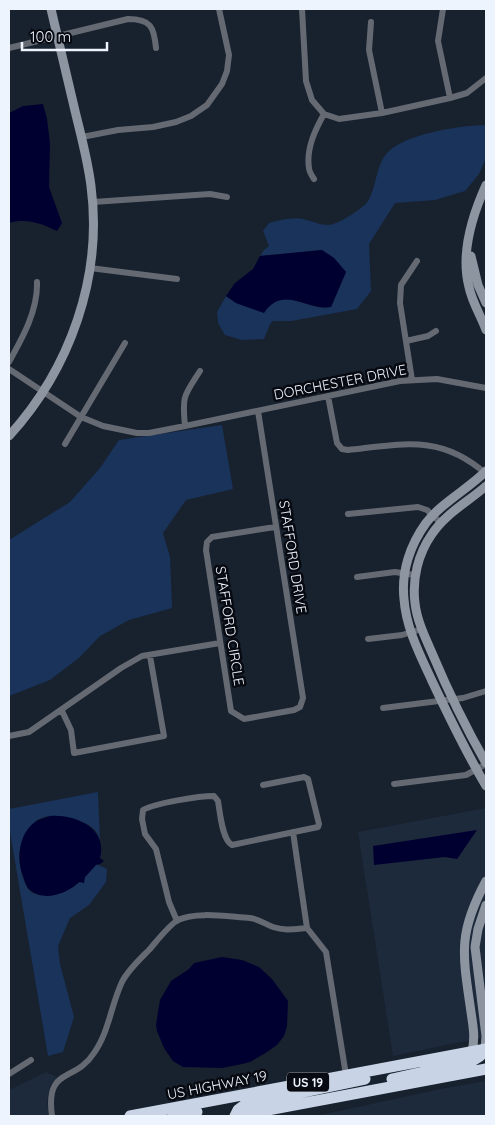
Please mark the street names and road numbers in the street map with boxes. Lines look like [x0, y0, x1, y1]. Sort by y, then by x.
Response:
street label: DORCHESTER DRIVE [272, 360, 408, 404]
street label: STAFFORD DRIVE [275, 499, 311, 615]
street label: STAFFORD CIRCLE [212, 565, 248, 687]
street label: US HIGHWAY 19 [166, 1066, 269, 1103]
road number: US 19 [287, 1072, 329, 1092]

